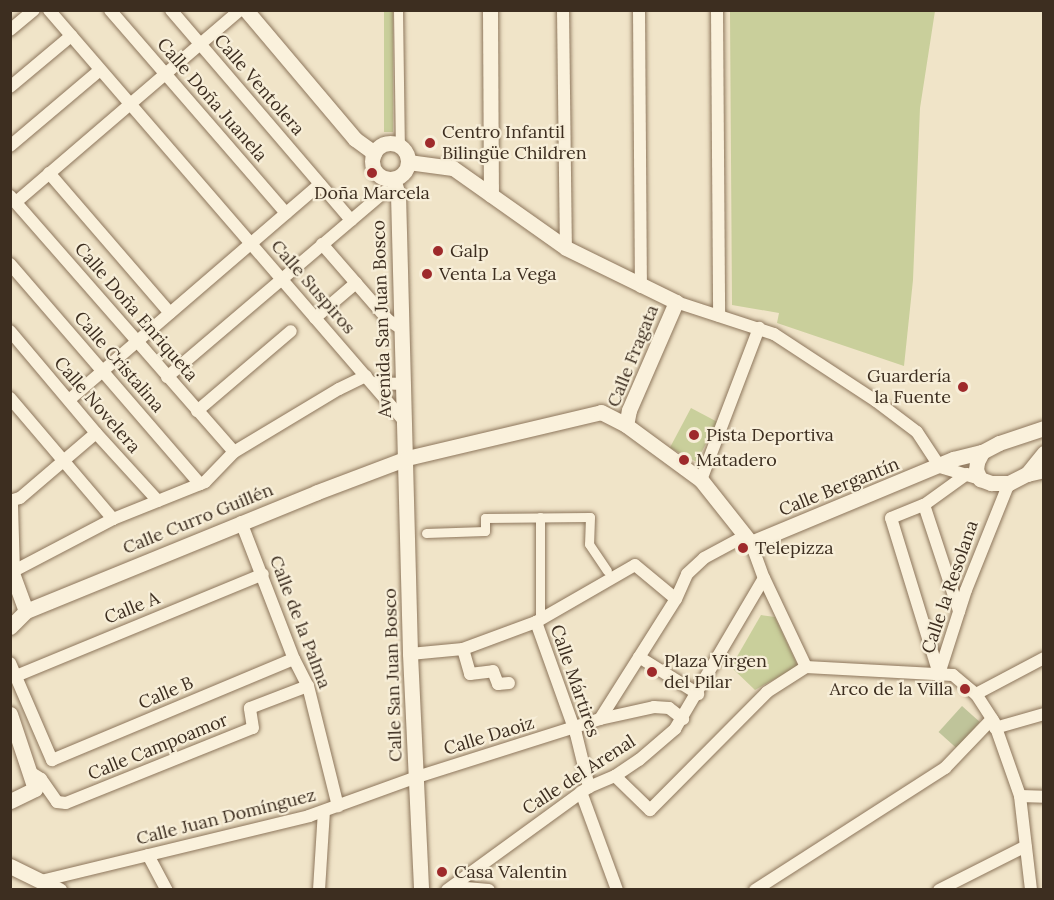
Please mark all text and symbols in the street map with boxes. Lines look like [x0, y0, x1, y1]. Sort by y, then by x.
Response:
street label: Calle Ventolera [209, 30, 309, 140]
street label: Calle Doña Juanela [152, 34, 272, 166]
place label: Centro Infantil Bilingüe Children [442, 122, 587, 164]
marker: Centro Infantil Bilingüe Children [423, 136, 437, 150]
marker: Doña Marcela [365, 166, 379, 180]
place label: Doña Marcela [314, 182, 430, 204]
street label: Avenida San Juan Bosco [368, 220, 396, 418]
street label: Calle Suspiros [266, 236, 360, 338]
street label: Calle Doña Enriqueta [70, 238, 202, 386]
place label: Galp [450, 240, 489, 262]
marker: Galp [431, 244, 445, 258]
place label: Venta La Vega [439, 263, 556, 285]
marker: Venta La Vega [420, 267, 434, 281]
street label: Calle Fragata [603, 302, 663, 410]
street label: Calle Cristalina [69, 307, 169, 417]
street label: Calle Novelera [49, 352, 145, 458]
place label: Guardería la Fuente [867, 366, 951, 409]
marker: Guardería la Fuente [956, 380, 970, 394]
place label: Pista Deportiva [706, 424, 834, 446]
marker: Pista Deportiva [687, 428, 701, 442]
place label: Matadero [696, 449, 777, 471]
marker: Matadero [677, 453, 691, 467]
street label: Calle Bergantín [776, 453, 902, 521]
street label: Calle Curro Guillén [120, 479, 276, 559]
street label: Calle la Resolana [917, 518, 983, 656]
place label: Telepizza [755, 537, 833, 559]
marker: Telepizza [736, 541, 750, 555]
street label: Calle de la Palma [265, 552, 335, 692]
street label: Calle A [101, 587, 163, 629]
street label: Calle San Juan Bosco [379, 588, 407, 762]
street label: Calle Mártires [546, 622, 604, 740]
place label: Plaza Virgen del Pilar [664, 651, 767, 694]
marker: Plaza Virgen del Pilar [645, 665, 659, 679]
street label: Calle B [135, 672, 197, 714]
place label: Arco de la Villa [830, 678, 953, 700]
marker: Arco de la Villa [958, 682, 972, 696]
street label: Calle Campoamor [85, 709, 231, 785]
street label: Calle Daoiz [441, 712, 537, 760]
street label: Calle del Arenal [519, 731, 639, 819]
street label: Calle Juan Domínguez [134, 784, 318, 850]
place label: Casa Valentin [454, 861, 567, 883]
marker: Casa Valentin [435, 865, 449, 879]

